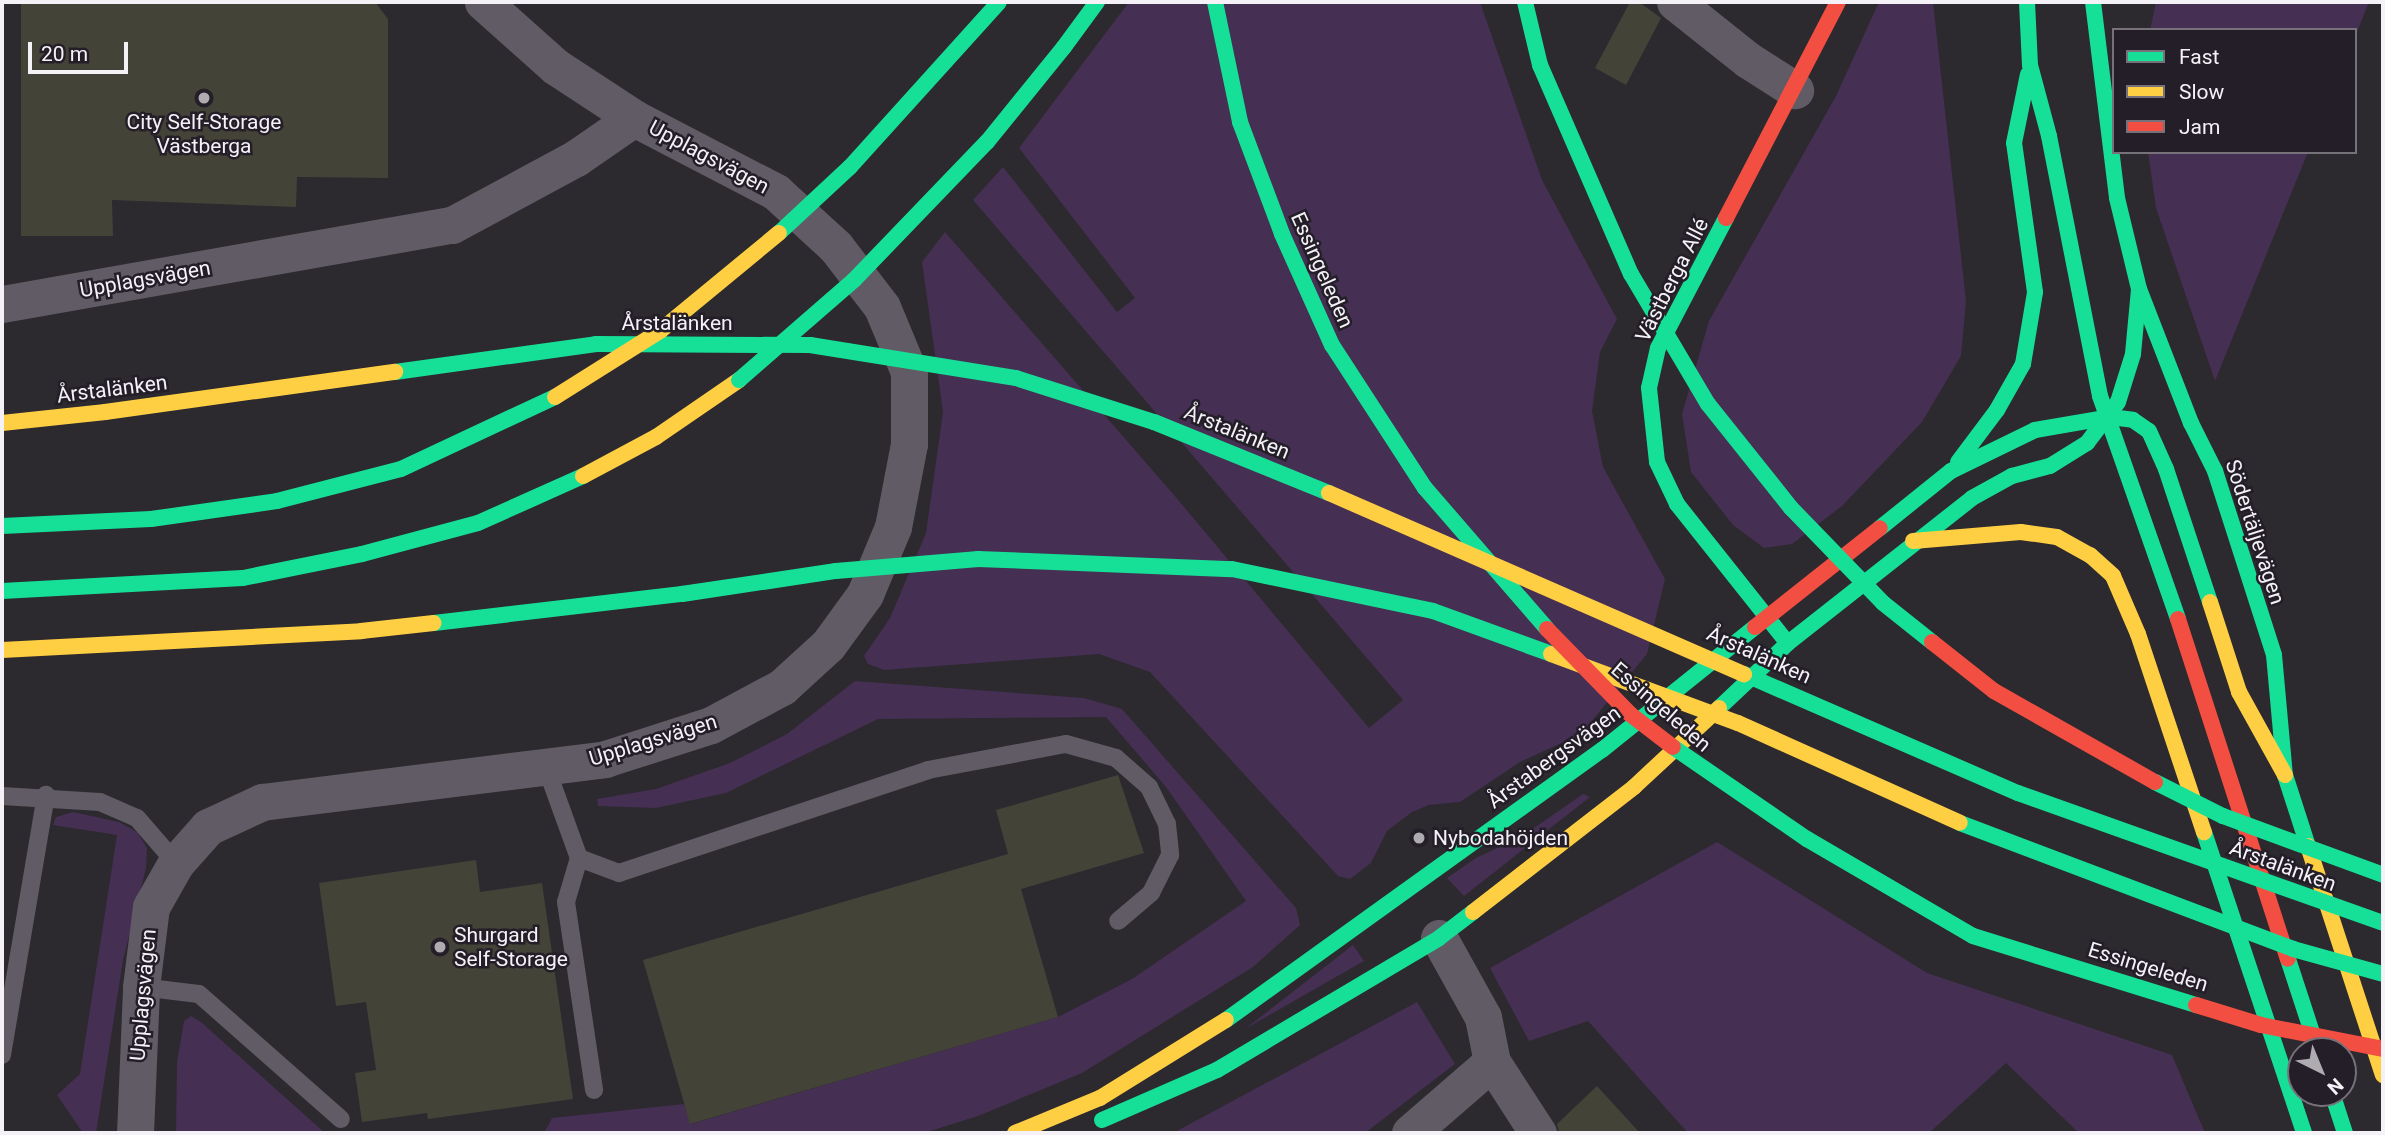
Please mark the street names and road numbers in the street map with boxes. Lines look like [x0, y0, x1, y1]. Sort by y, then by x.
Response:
street label: Upplagsvägen [645, 115, 773, 199]
street label: Essingeleden [1285, 208, 1359, 332]
street label: Västberga Allé [1630, 214, 1714, 346]
street label: Upplagsvägen [78, 255, 212, 303]
street label: Årstalänken [621, 310, 733, 336]
street label: Årstalänken [55, 370, 169, 408]
street label: Årstalänken [1181, 399, 1293, 465]
street label: Södertäljevägen [2220, 457, 2290, 607]
street label: Årstalänken [1703, 621, 1815, 689]
street label: Essingeleden [1606, 657, 1716, 757]
street label: Årstabergsvägen [1483, 700, 1625, 814]
street label: Upplagsvägen [586, 709, 720, 771]
street label: Årstalänken [2226, 835, 2340, 897]
street label: Upplagsvägen [125, 928, 161, 1062]
street label: Essingeleden [2085, 937, 2211, 997]

